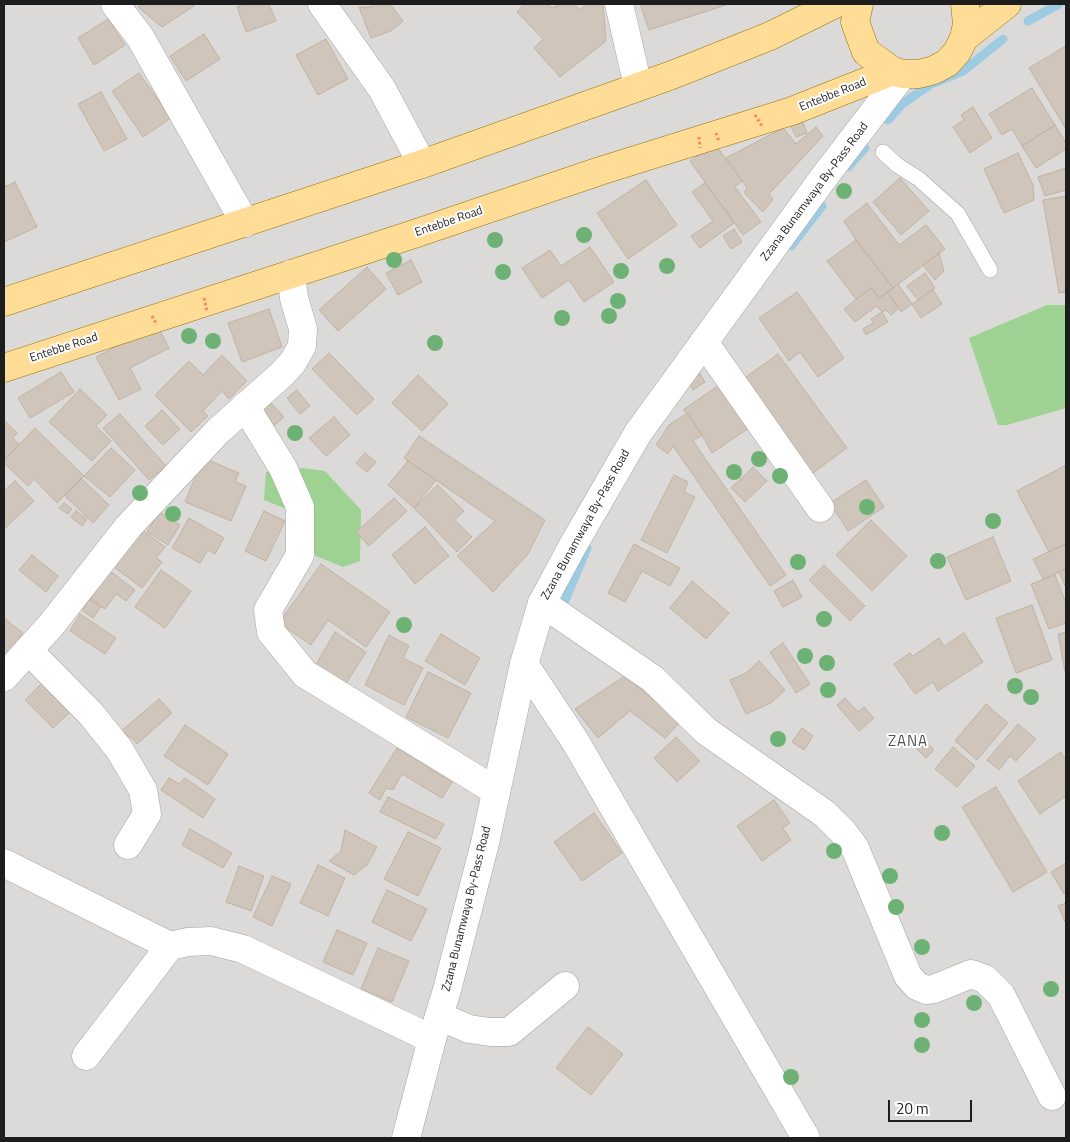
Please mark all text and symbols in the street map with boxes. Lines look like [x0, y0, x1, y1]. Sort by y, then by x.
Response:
street label: Entebbe Road [798, 75, 868, 115]
street label: Zzana Bunamwaya By-Pass Road [758, 120, 872, 264]
street label: Entebbe Road [413, 204, 485, 240]
street label: Entebbe Road [28, 330, 100, 366]
street label: Zzana Bunamwaya By-Pass Road [539, 447, 633, 603]
district label: ZANA [887, 733, 929, 751]
street label: Zzana Bunamwaya By-Pass Road [439, 825, 495, 993]
scale bar [890, 1090, 974, 1122]
text: 20 m [896, 1097, 929, 1120]

